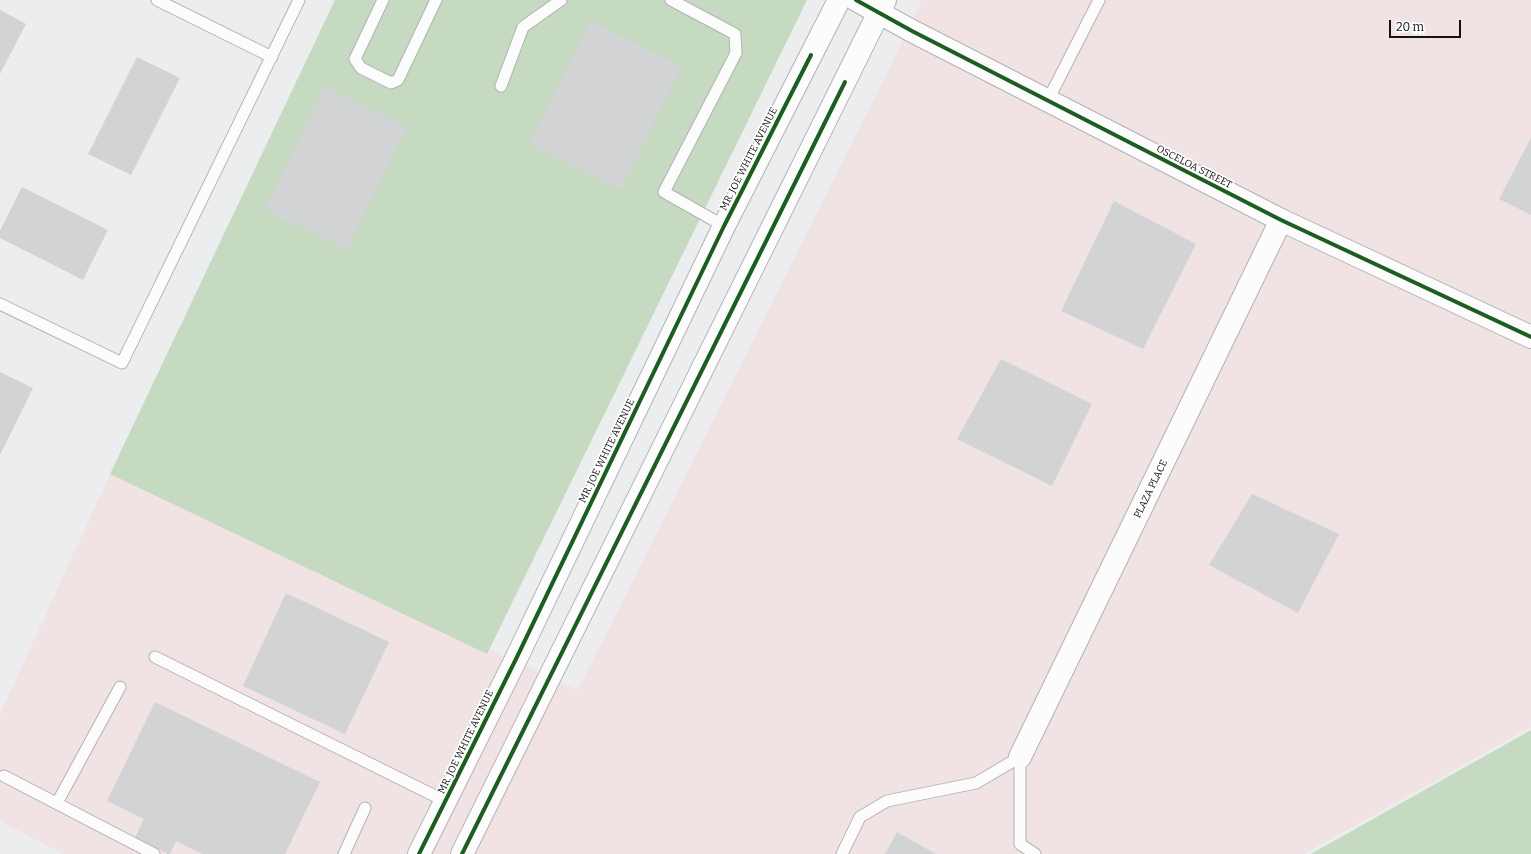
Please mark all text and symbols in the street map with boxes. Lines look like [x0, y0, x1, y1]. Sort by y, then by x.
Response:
scale bar [1391, 12, 1463, 38]
text: 20 m [1396, 20, 1424, 34]
street label: MR. JOE WHITE AVENUE [718, 105, 780, 213]
street label: OSCELOA STREET [1154, 143, 1234, 191]
street label: MR. JOE WHITE AVENUE [577, 397, 637, 505]
street label: PLAZA PLACE [1132, 458, 1170, 520]
street label: MR. JOE WHITE AVENUE [436, 688, 496, 796]

